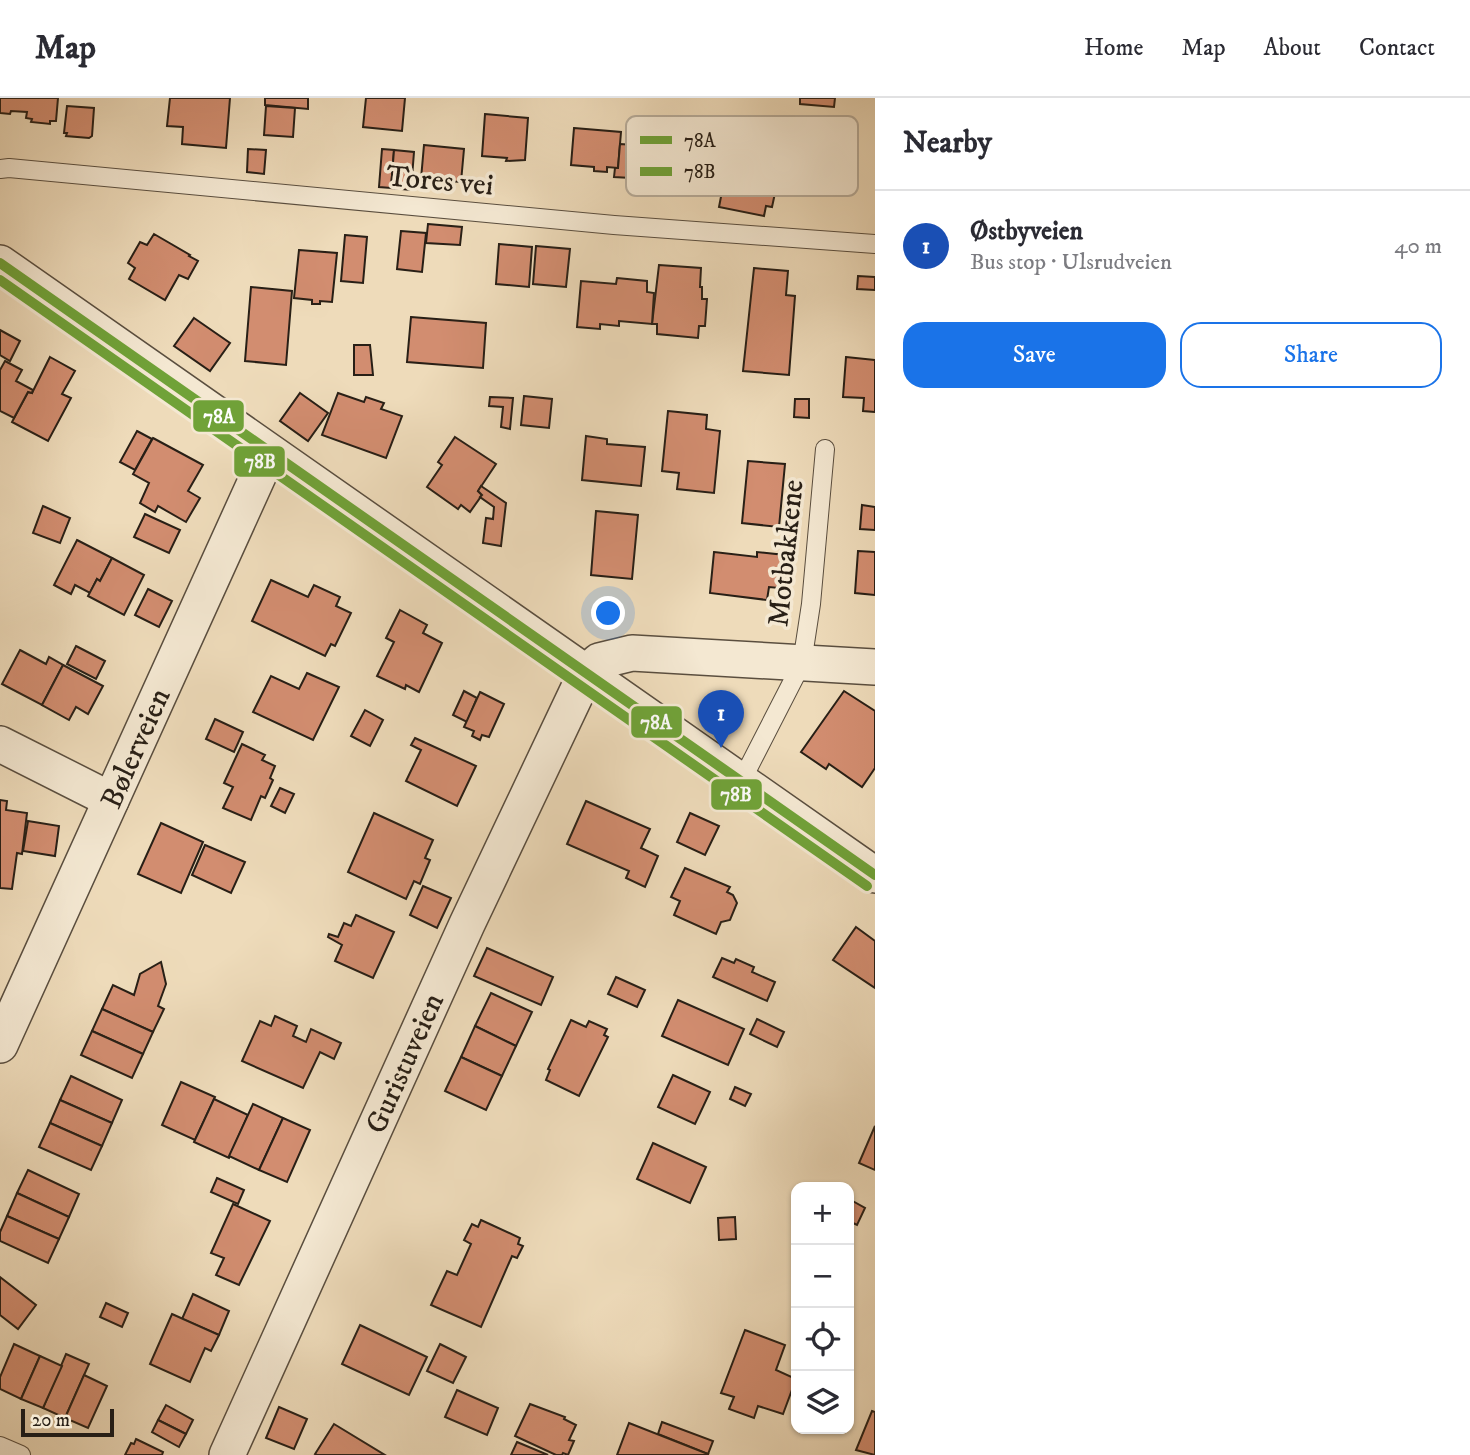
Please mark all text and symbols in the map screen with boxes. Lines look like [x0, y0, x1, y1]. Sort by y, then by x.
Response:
text: Map [35, 28, 96, 69]
text: Home [1084, 33, 1143, 63]
text: Map [1181, 33, 1226, 63]
text: About [1264, 33, 1321, 63]
text: Contact [1359, 33, 1435, 63]
legend [626, 116, 858, 196]
text: Nearby [903, 125, 992, 162]
text: 78A [684, 130, 717, 153]
street label: Tores vei [385, 158, 495, 205]
text: 78B [684, 161, 716, 184]
text: Østbyveien [970, 215, 1083, 248]
text: 1 [922, 232, 930, 261]
text: 40 m [1394, 232, 1442, 261]
text: Bus stop · Ulsrudveien [970, 248, 1172, 277]
button: Save [903, 322, 1166, 388]
button: Share [1180, 322, 1442, 388]
line badge: 78A [192, 399, 245, 433]
text: 78A [203, 406, 236, 429]
line badge: 78B [233, 445, 286, 478]
text: 78B [244, 451, 276, 474]
street label: Motbakkene [760, 478, 813, 629]
your location [591, 596, 625, 630]
street label: Bølerveien [93, 682, 179, 814]
pin: 1 [698, 690, 744, 748]
line badge: 78A [630, 705, 683, 739]
text: 78A [640, 712, 673, 735]
line badge: 78B [710, 778, 763, 811]
text: 78B [720, 784, 752, 807]
street label: Guristuveien [358, 987, 453, 1140]
map controls [791, 1182, 854, 1434]
button: + [791, 1182, 854, 1245]
button: − [791, 1245, 854, 1308]
button: locate [791, 1308, 854, 1371]
button: layers [791, 1371, 854, 1434]
scale bar [21, 1406, 114, 1438]
text: 20 m [32, 1409, 70, 1432]

